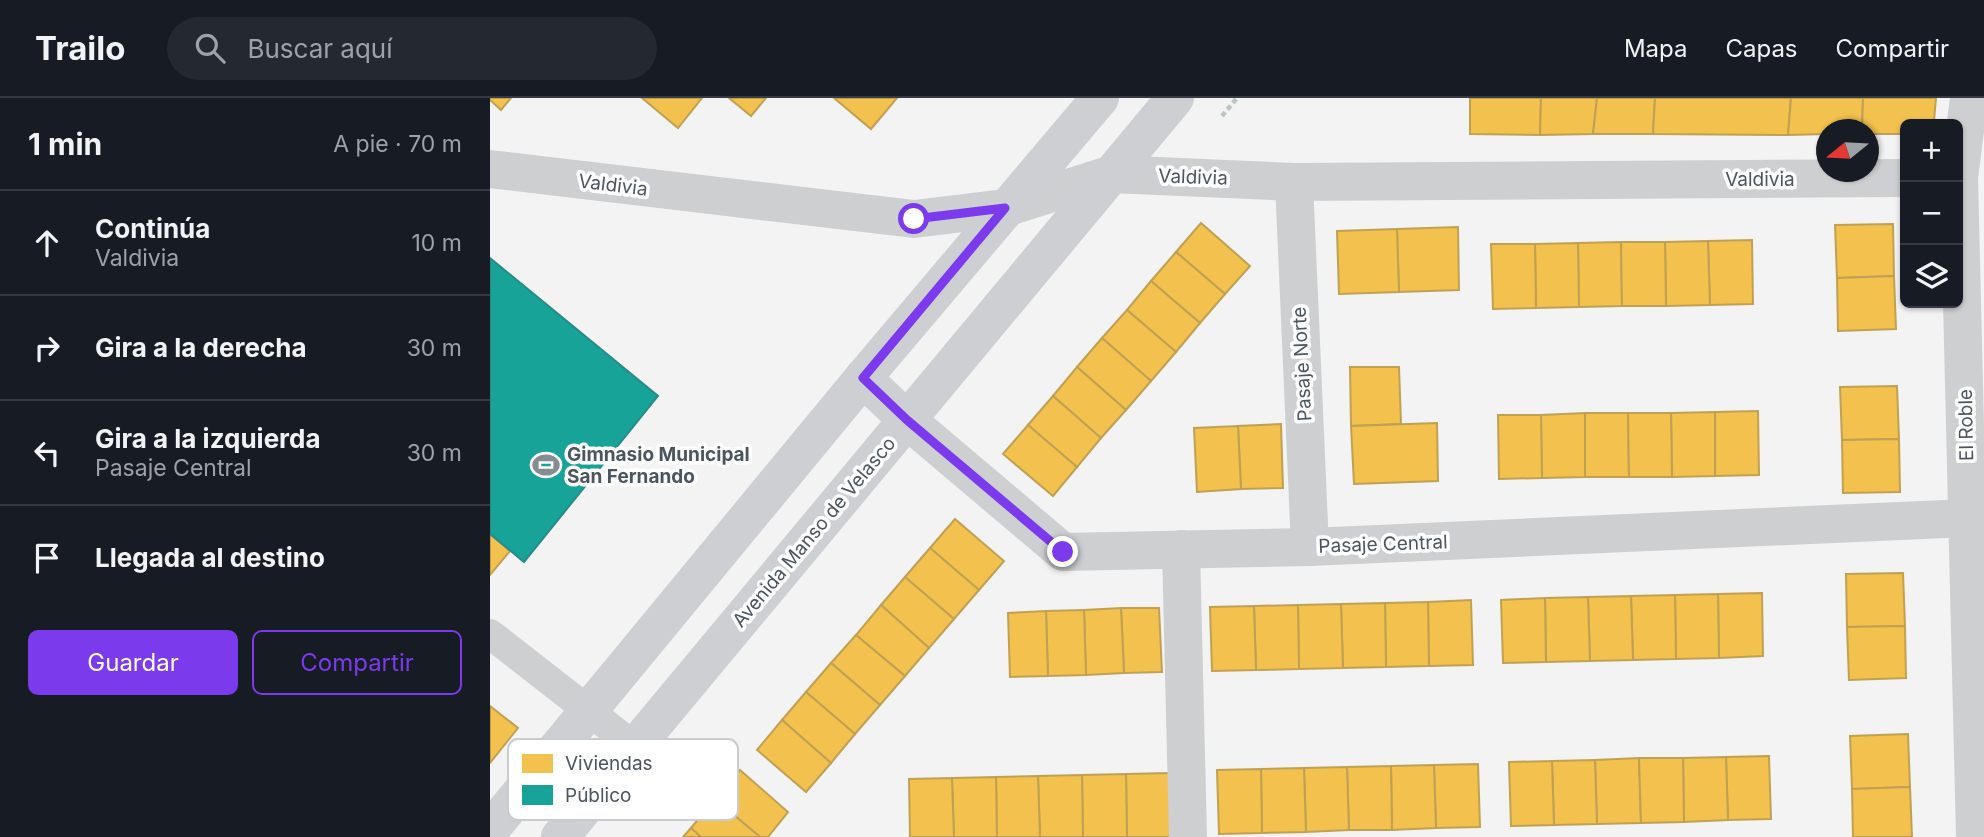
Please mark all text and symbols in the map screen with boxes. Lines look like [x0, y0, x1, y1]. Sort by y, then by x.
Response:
search box [167, 17, 657, 80]
text: Trailo [35, 28, 125, 68]
icon: search [191, 29, 229, 67]
text: Buscar aquí [247, 33, 393, 64]
text: Mapa [1624, 34, 1687, 63]
text: Capas [1725, 34, 1798, 63]
text: Compartir [1836, 34, 1949, 63]
north arrow [1816, 119, 1879, 182]
map controls [1900, 119, 1963, 308]
button: + [1900, 119, 1963, 182]
text: 1 min [28, 126, 102, 162]
text: A pie · 70 m [333, 130, 462, 158]
street label: Valdivia [1158, 164, 1228, 190]
street label: Valdivia [1725, 168, 1795, 191]
street label: Valdivia [577, 169, 649, 201]
button: − [1900, 182, 1963, 245]
route start [898, 203, 929, 234]
text: Continúa [95, 213, 210, 244]
icon: ahead [28, 224, 66, 262]
text: 10 m [412, 229, 462, 257]
text: Valdivia [95, 244, 179, 272]
button: layers [1900, 245, 1963, 308]
street label: Pasaje Norte [1288, 306, 1316, 422]
icon: right [28, 329, 66, 367]
text: Gira a la derecha [95, 332, 307, 363]
text: 30 m [407, 334, 462, 362]
street label: El Roble [1954, 389, 1978, 461]
text: Gira a la izquierda [95, 423, 321, 454]
street label: Avenida Manso de Velasco [728, 432, 900, 632]
icon: left [28, 434, 66, 472]
text: 30 m [407, 439, 462, 467]
place label: Gimnasio Municipal San Fernando [567, 443, 750, 488]
sports icon: Gimnasio Municipal San Fernando [531, 450, 561, 480]
text: Pasaje Central [95, 454, 252, 482]
street label: Pasaje Central [1318, 530, 1448, 558]
route end [1047, 536, 1078, 567]
icon: arrive [28, 539, 66, 577]
text: Llegada al destino [95, 542, 325, 573]
button: Guardar [28, 630, 238, 695]
button: Compartir [252, 630, 462, 695]
legend [508, 739, 738, 820]
text: Viviendas [565, 752, 653, 775]
text: Público [565, 784, 631, 807]

